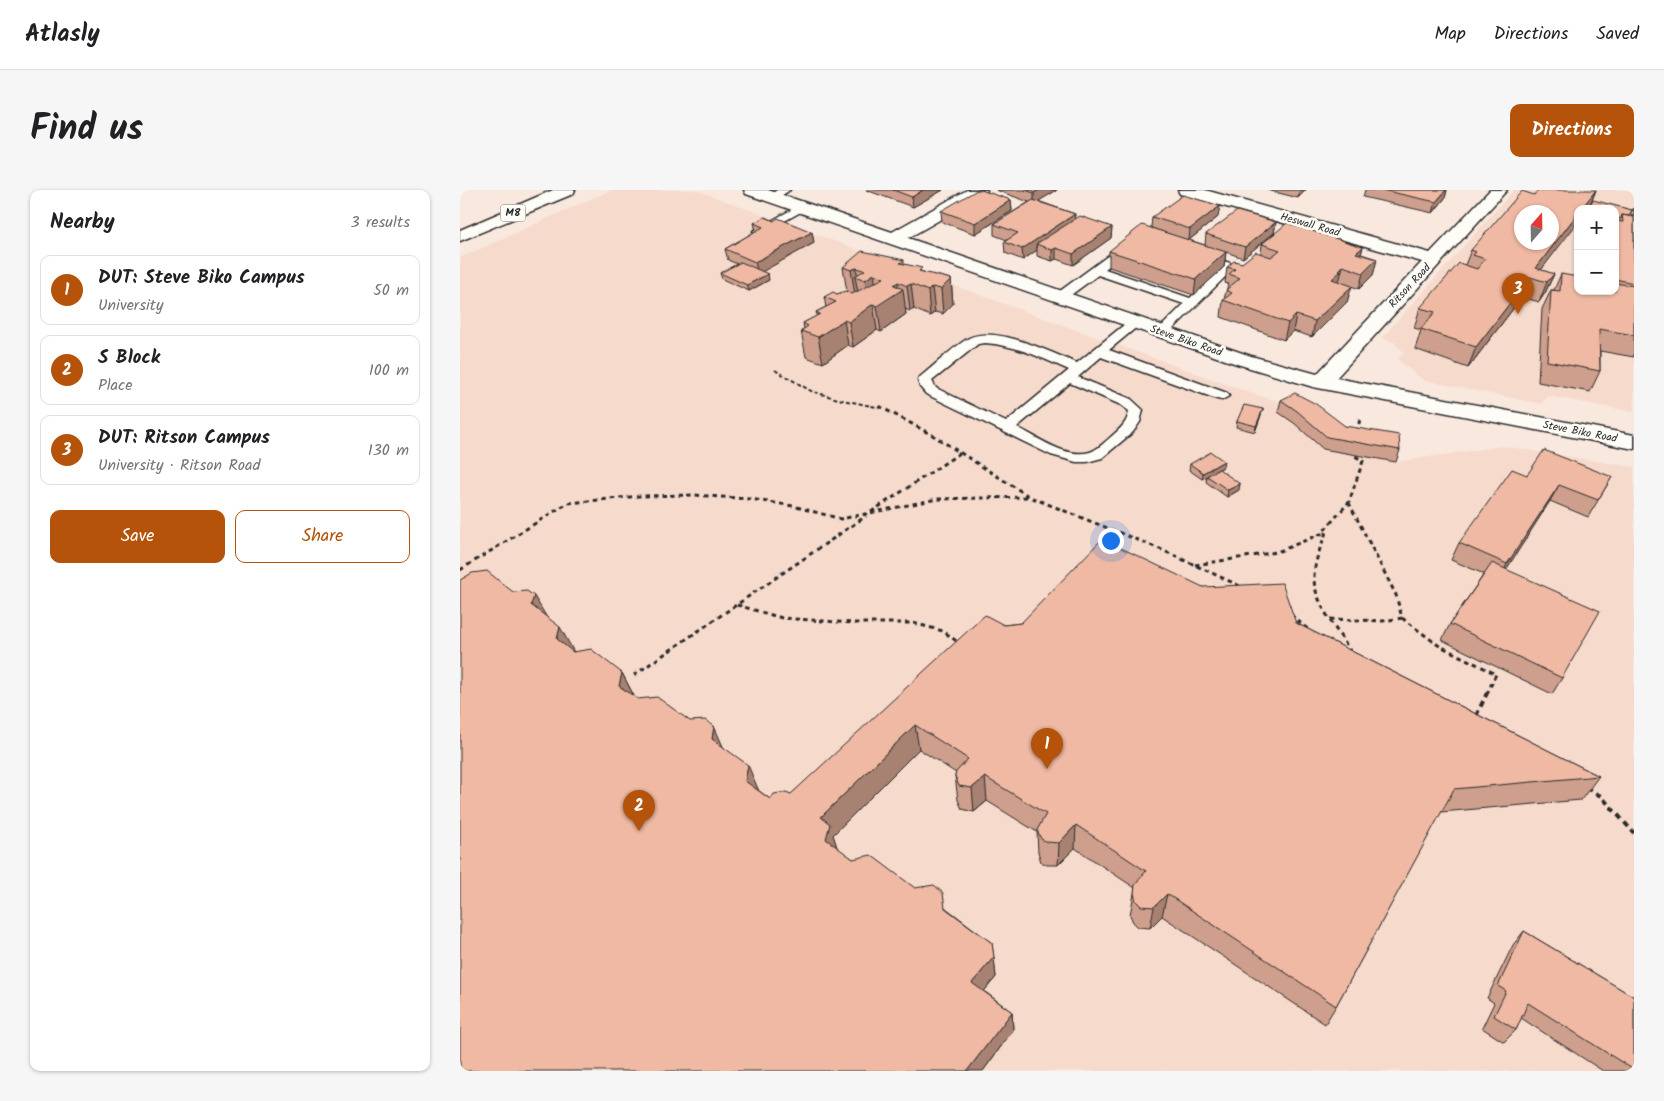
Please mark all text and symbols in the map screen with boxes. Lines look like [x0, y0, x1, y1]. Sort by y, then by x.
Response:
text: Atlasly [25, 15, 100, 54]
text: Map [1434, 20, 1466, 49]
text: Directions [1494, 20, 1568, 49]
text: Saved [1596, 20, 1639, 49]
text: Find us [30, 102, 143, 158]
button: Directions [1510, 104, 1634, 157]
road number: M8 [500, 204, 526, 222]
north arrow [1514, 205, 1559, 250]
map controls [1574, 205, 1619, 295]
button: + [1574, 205, 1619, 250]
text: Nearby [50, 206, 115, 239]
street label: Heswall Road [1278, 208, 1342, 242]
text: 3 results [351, 210, 410, 235]
button: − [1574, 250, 1619, 295]
street label: Ritson Road [1385, 259, 1436, 312]
text: DUT: Steve Biko Campus [98, 263, 305, 293]
pin: 3 [1502, 273, 1534, 314]
text: 1 [65, 278, 69, 303]
text: 50 m [373, 278, 409, 303]
text: University [98, 293, 163, 318]
street label: Steve Biko Road [1147, 320, 1225, 362]
text: S Block [98, 343, 160, 373]
text: 2 [62, 358, 72, 383]
text: 100 m [369, 358, 409, 383]
text: Place [98, 373, 132, 398]
street label: Steve Biko Road [1541, 416, 1619, 448]
text: DUT: Ritson Campus [98, 423, 270, 453]
text: 3 [63, 438, 71, 463]
text: 130 m [368, 438, 409, 463]
text: University · Ritson Road [98, 453, 261, 478]
button: Save [50, 510, 225, 563]
button: Share [235, 510, 410, 563]
your location [1098, 528, 1124, 554]
pin: 1 [1031, 728, 1063, 769]
pin: 2 [623, 790, 655, 831]

